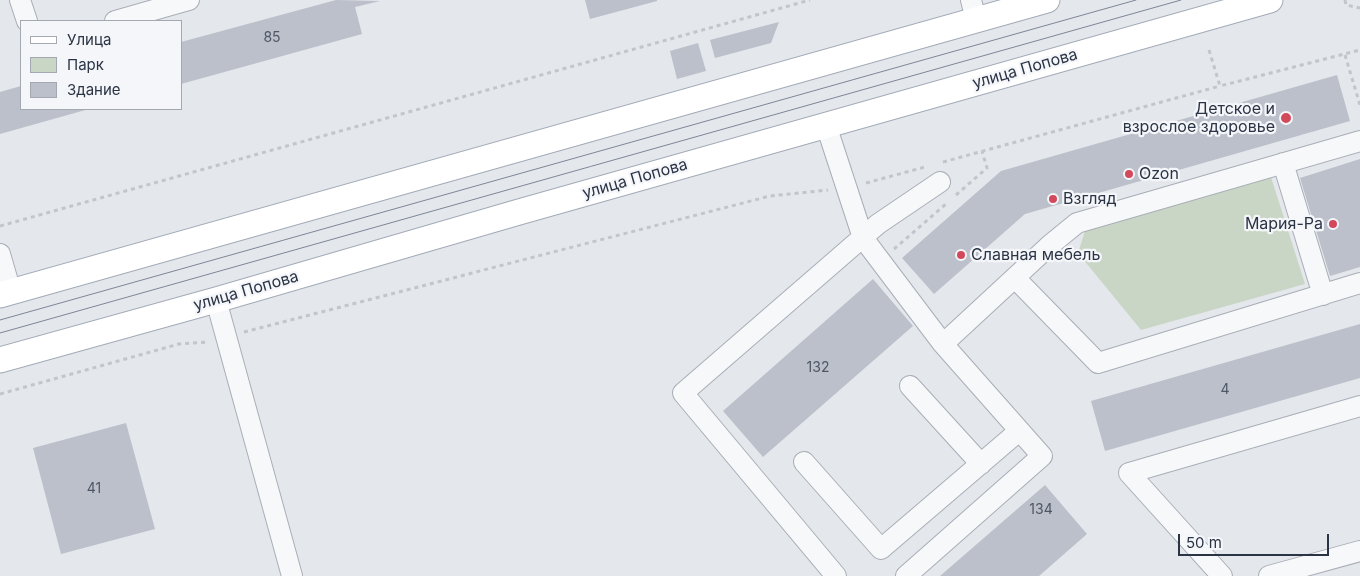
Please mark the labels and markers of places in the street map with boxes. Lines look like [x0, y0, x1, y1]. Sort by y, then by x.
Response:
place label: Детское и взрослое здоровье [1123, 99, 1275, 137]
marker: Детское и взрослое здоровье [1279, 111, 1293, 125]
place label: Ozon [1139, 164, 1179, 184]
marker: Ozon [1123, 168, 1135, 180]
place label: Взгляд [1063, 189, 1116, 209]
marker: Взгляд [1047, 193, 1059, 205]
place label: Мария-Ра [1245, 214, 1323, 234]
marker: Мария-Ра [1327, 218, 1339, 230]
place label: Славная мебель [971, 245, 1100, 265]
marker: Славная мебель [955, 249, 967, 261]

